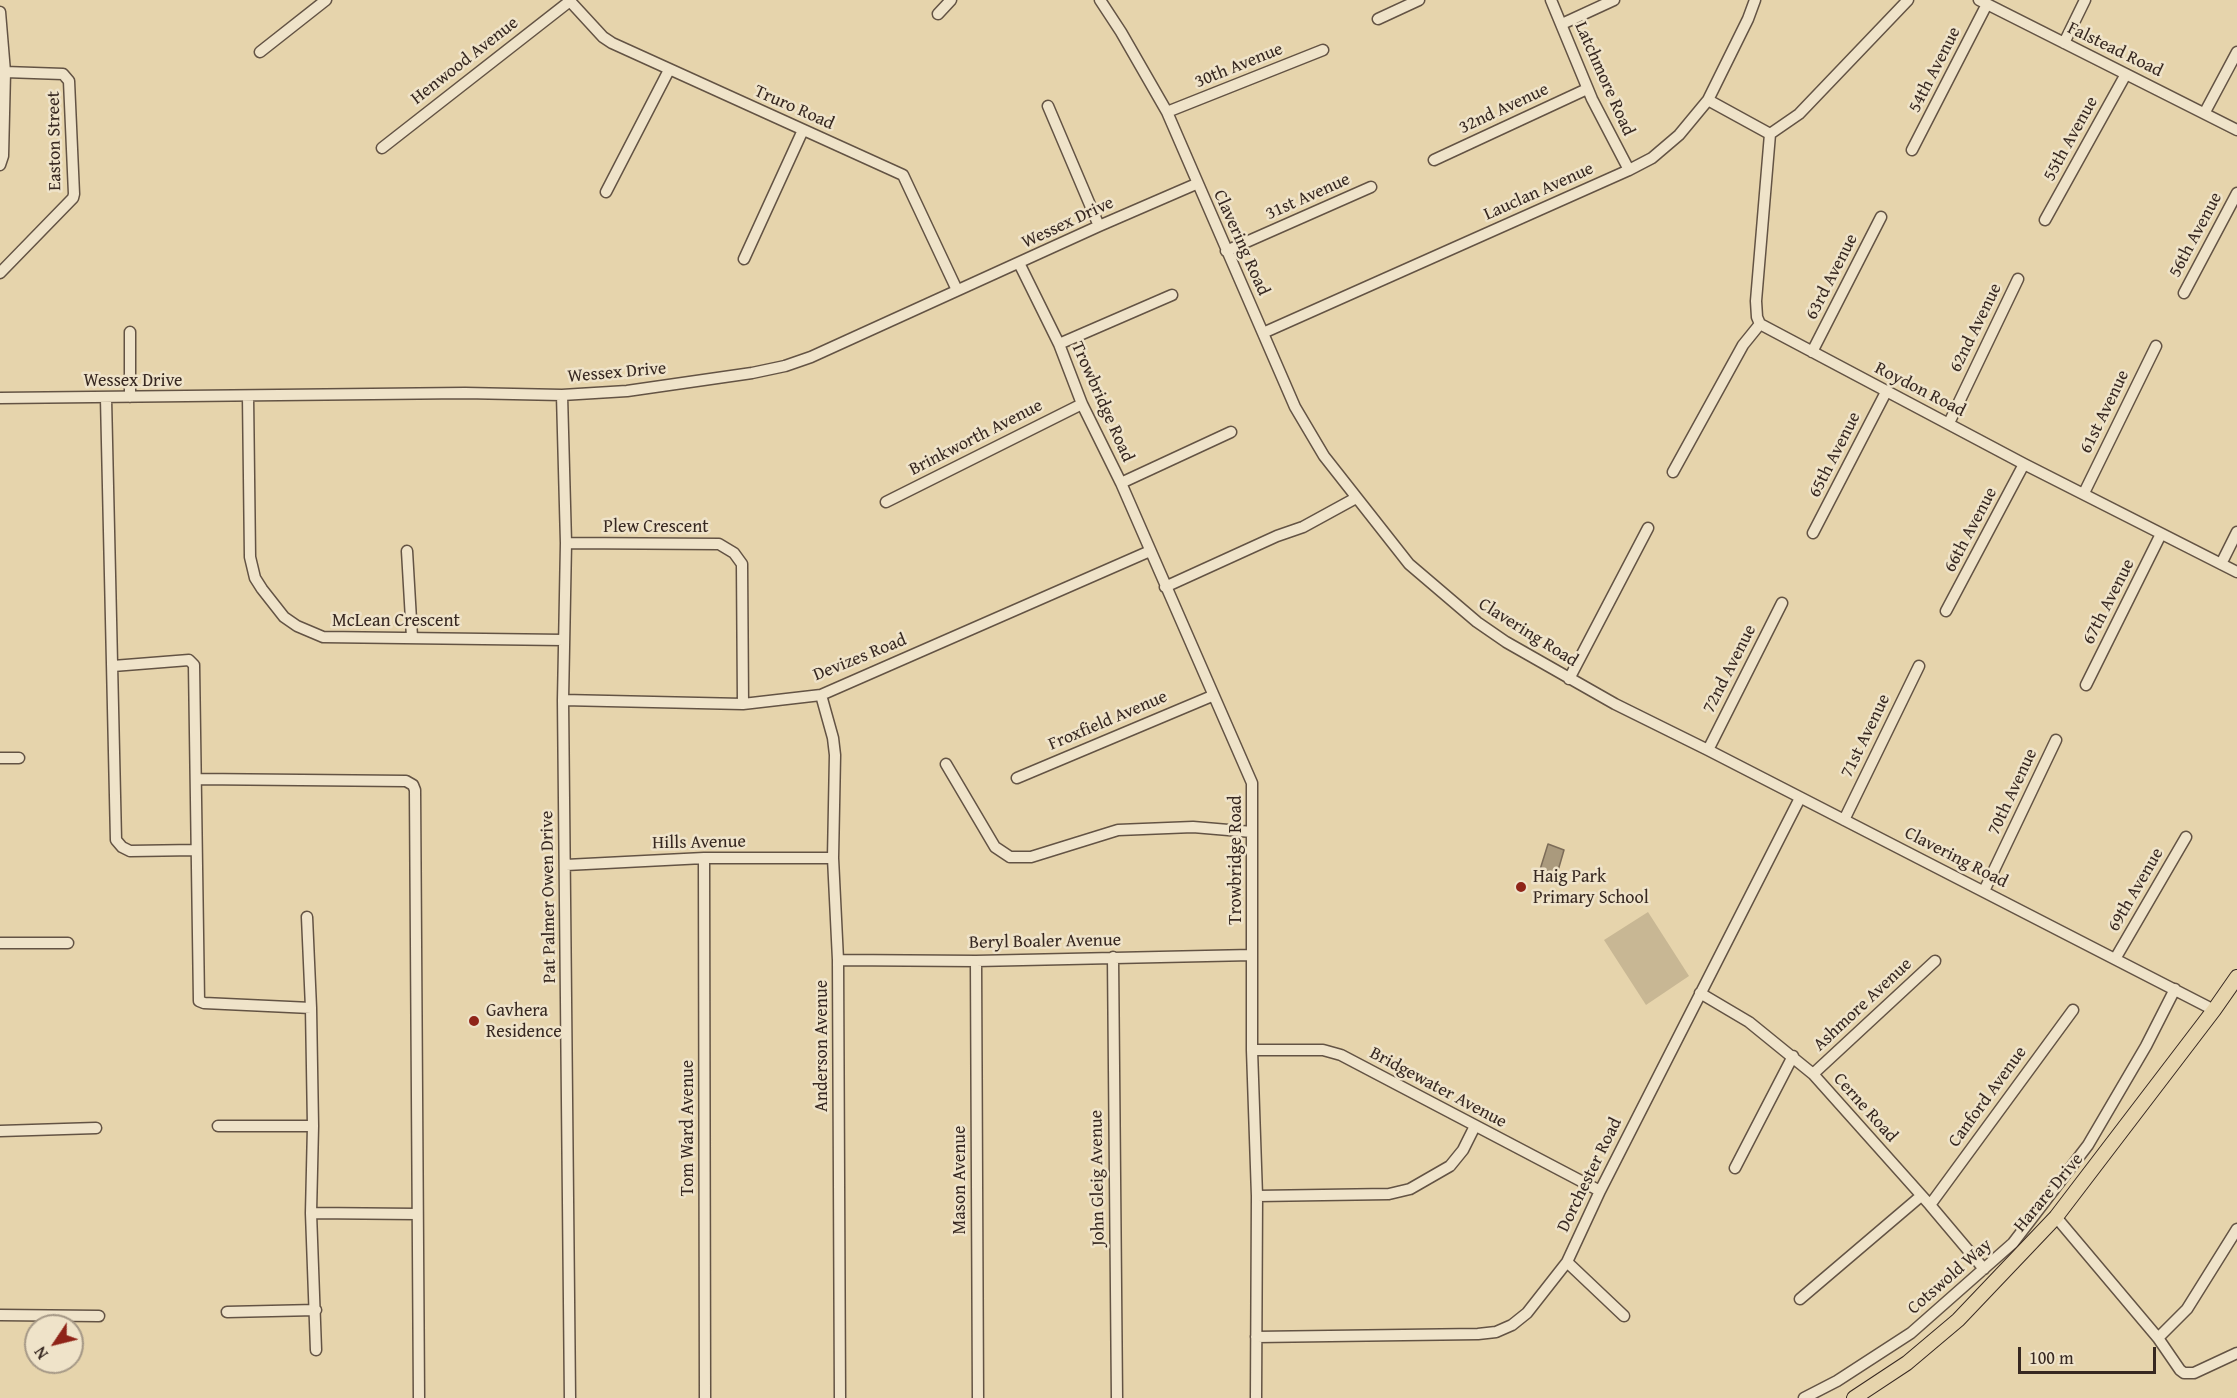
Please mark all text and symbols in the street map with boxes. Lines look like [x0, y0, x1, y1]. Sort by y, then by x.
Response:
street label: Henwood Avenue [407, 12, 523, 110]
street label: Falstead Road [2064, 18, 2166, 82]
street label: Latchmore Road [1569, 19, 1639, 139]
street label: 54th Avenue [1904, 24, 1966, 116]
street label: 30th Avenue [1192, 39, 1286, 93]
street label: 32nd Avenue [1456, 79, 1552, 139]
street label: Truro Road [751, 81, 837, 135]
street label: Easton Street [43, 91, 67, 191]
street label: 55th Avenue [2039, 93, 2103, 185]
street label: Lauclan Avenue [1481, 158, 1597, 226]
street label: 31st Avenue [1262, 169, 1354, 225]
street label: Clavering Road [1208, 187, 1274, 299]
street label: 56th Avenue [2165, 189, 2227, 281]
street label: Wessex Drive [1019, 192, 1117, 254]
street label: 63rd Avenue [1801, 230, 1863, 324]
street label: 62nd Avenue [1945, 280, 2007, 376]
street label: Trowbridge Road [1066, 339, 1138, 465]
street label: Wessex Drive [567, 358, 667, 388]
street label: Roydon Road [1871, 358, 1969, 422]
street label: 61st Avenue [2076, 367, 2134, 457]
street label: Wessex Drive [83, 370, 183, 392]
street label: Brinkworth Avenue [906, 395, 1046, 481]
street label: 65th Avenue [1804, 409, 1866, 501]
street label: 66th Avenue [1940, 484, 2002, 576]
street label: Plew Crescent [603, 516, 709, 538]
street label: 67th Avenue [2078, 556, 2140, 648]
street label: Clavering Road [1474, 594, 1582, 672]
street label: McLean Crescent [332, 610, 460, 632]
street label: 72nd Avenue [1699, 621, 1761, 717]
street label: Devizes Road [810, 630, 910, 686]
street label: Froxfield Avenue [1045, 686, 1171, 756]
street label: 71st Avenue [1837, 691, 1895, 781]
street label: 70th Avenue [1984, 745, 2042, 839]
street label: Trowbridge Road [1225, 795, 1247, 925]
street label: Pat Palmer Owen Drive [537, 811, 561, 983]
street label: Clavering Road [1901, 823, 2011, 893]
street label: Hills Avenue [652, 831, 746, 855]
street label: 69th Avenue [2103, 844, 2169, 936]
place label: Haig Park Primary School [1533, 866, 1649, 908]
marker: Haig Park Primary School [1514, 880, 1528, 894]
street label: Beryl Boaler Avenue [969, 930, 1121, 954]
street label: Ashmore Avenue [1809, 954, 1917, 1056]
street label: Anderson Avenue [811, 980, 833, 1112]
place label: Gavhera Residence [486, 1000, 562, 1042]
marker: Gavhera Residence [467, 1014, 481, 1028]
street label: Canford Avenue [1944, 1042, 2032, 1152]
street label: Bridgewater Avenue [1366, 1043, 1510, 1133]
street label: Tom Ward Avenue [677, 1060, 699, 1196]
street label: Cerne Road [1828, 1069, 1902, 1147]
street label: John Gleig Avenue [1086, 1110, 1110, 1246]
street label: Dorchester Road [1553, 1114, 1627, 1236]
street label: Mason Avenue [949, 1126, 971, 1234]
street label: Harare Drive [2010, 1149, 2088, 1237]
street label: Cotswold Way [1903, 1234, 1997, 1320]
north arrow [24, 1314, 84, 1374]
scale bar [2021, 1335, 2159, 1373]
text: N [28, 1342, 54, 1364]
text: 100 m [2029, 1344, 2074, 1371]

